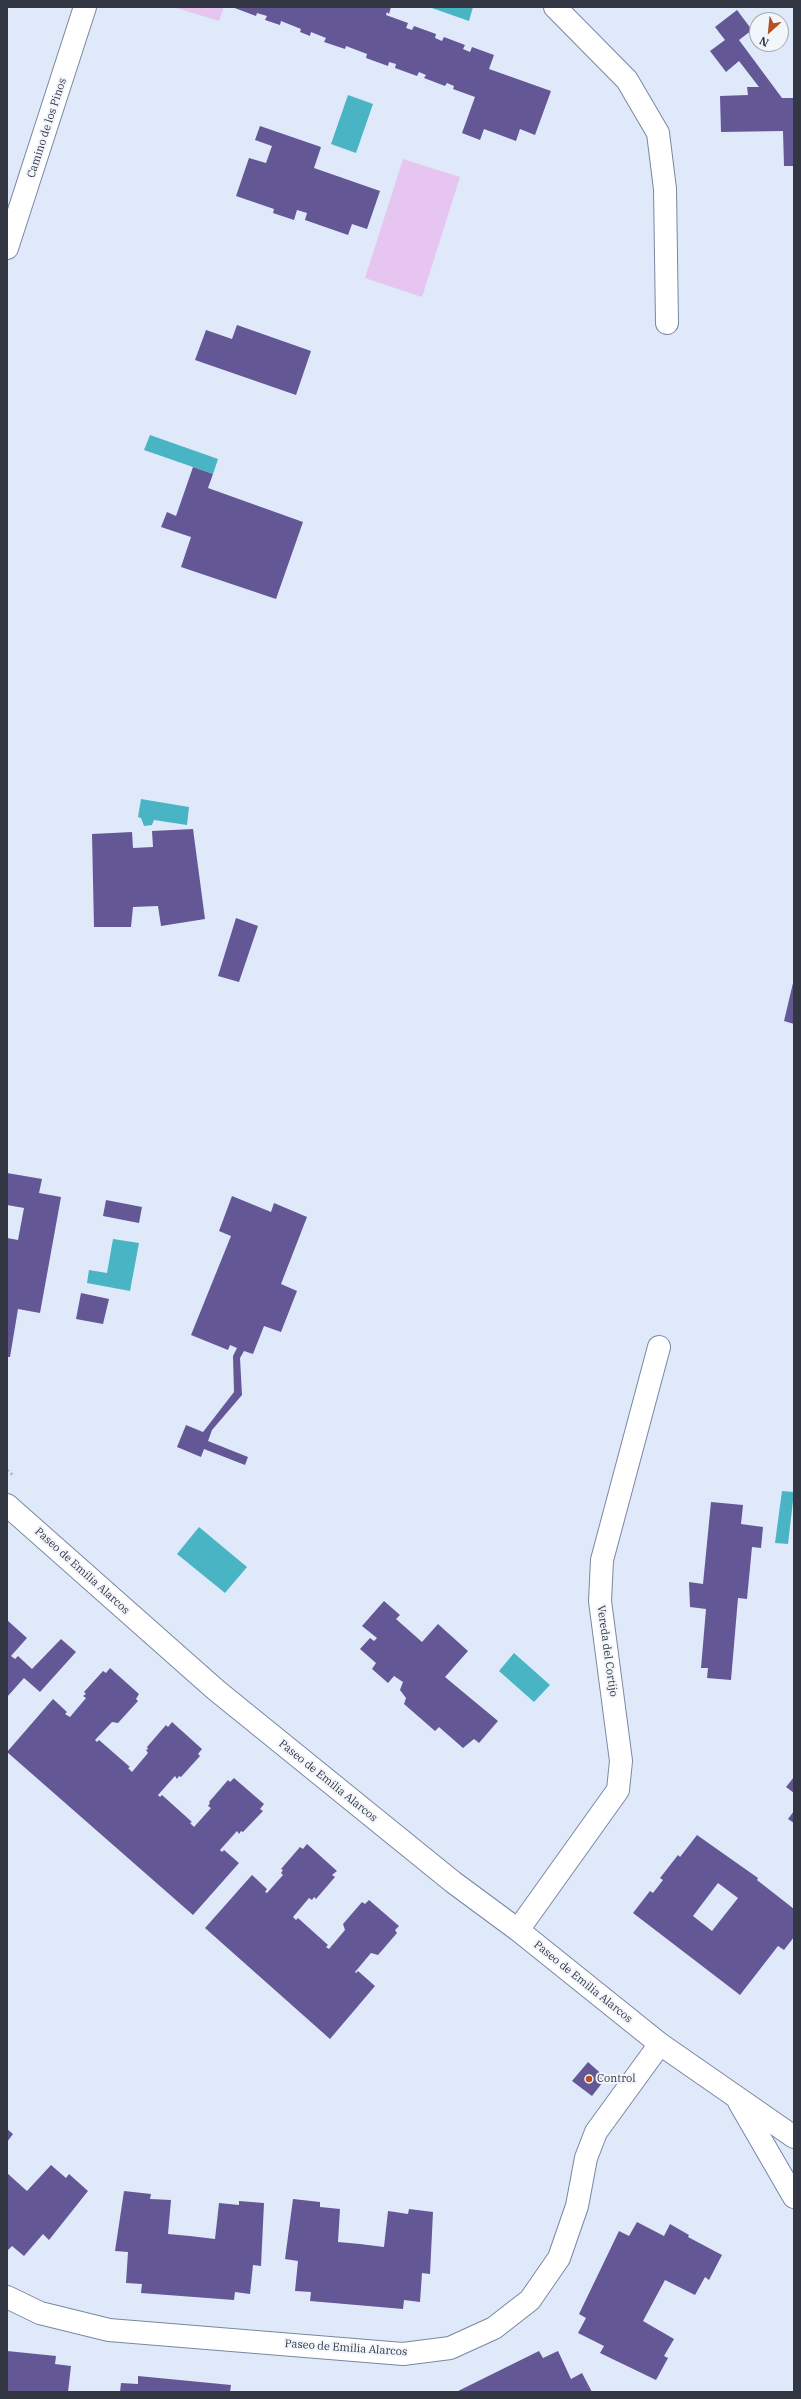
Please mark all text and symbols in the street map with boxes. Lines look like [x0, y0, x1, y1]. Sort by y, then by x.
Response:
north arrow [749, 12, 789, 52]
text: N [757, 34, 771, 50]
street label: Camino de los Pinos [25, 76, 69, 180]
street label: Paseo de Emilia Alarcos [32, 1525, 132, 1617]
street label: Vereda del Cortijo [594, 1604, 620, 1698]
street label: Paseo de Emilia Alarcos [276, 1737, 380, 1825]
street label: Paseo de Emilia Alarcos [531, 1938, 635, 2026]
place label: Control [597, 2072, 636, 2086]
marker: Control [584, 2074, 594, 2084]
street label: Paseo de Emilia Alarcos [284, 2337, 408, 2359]

